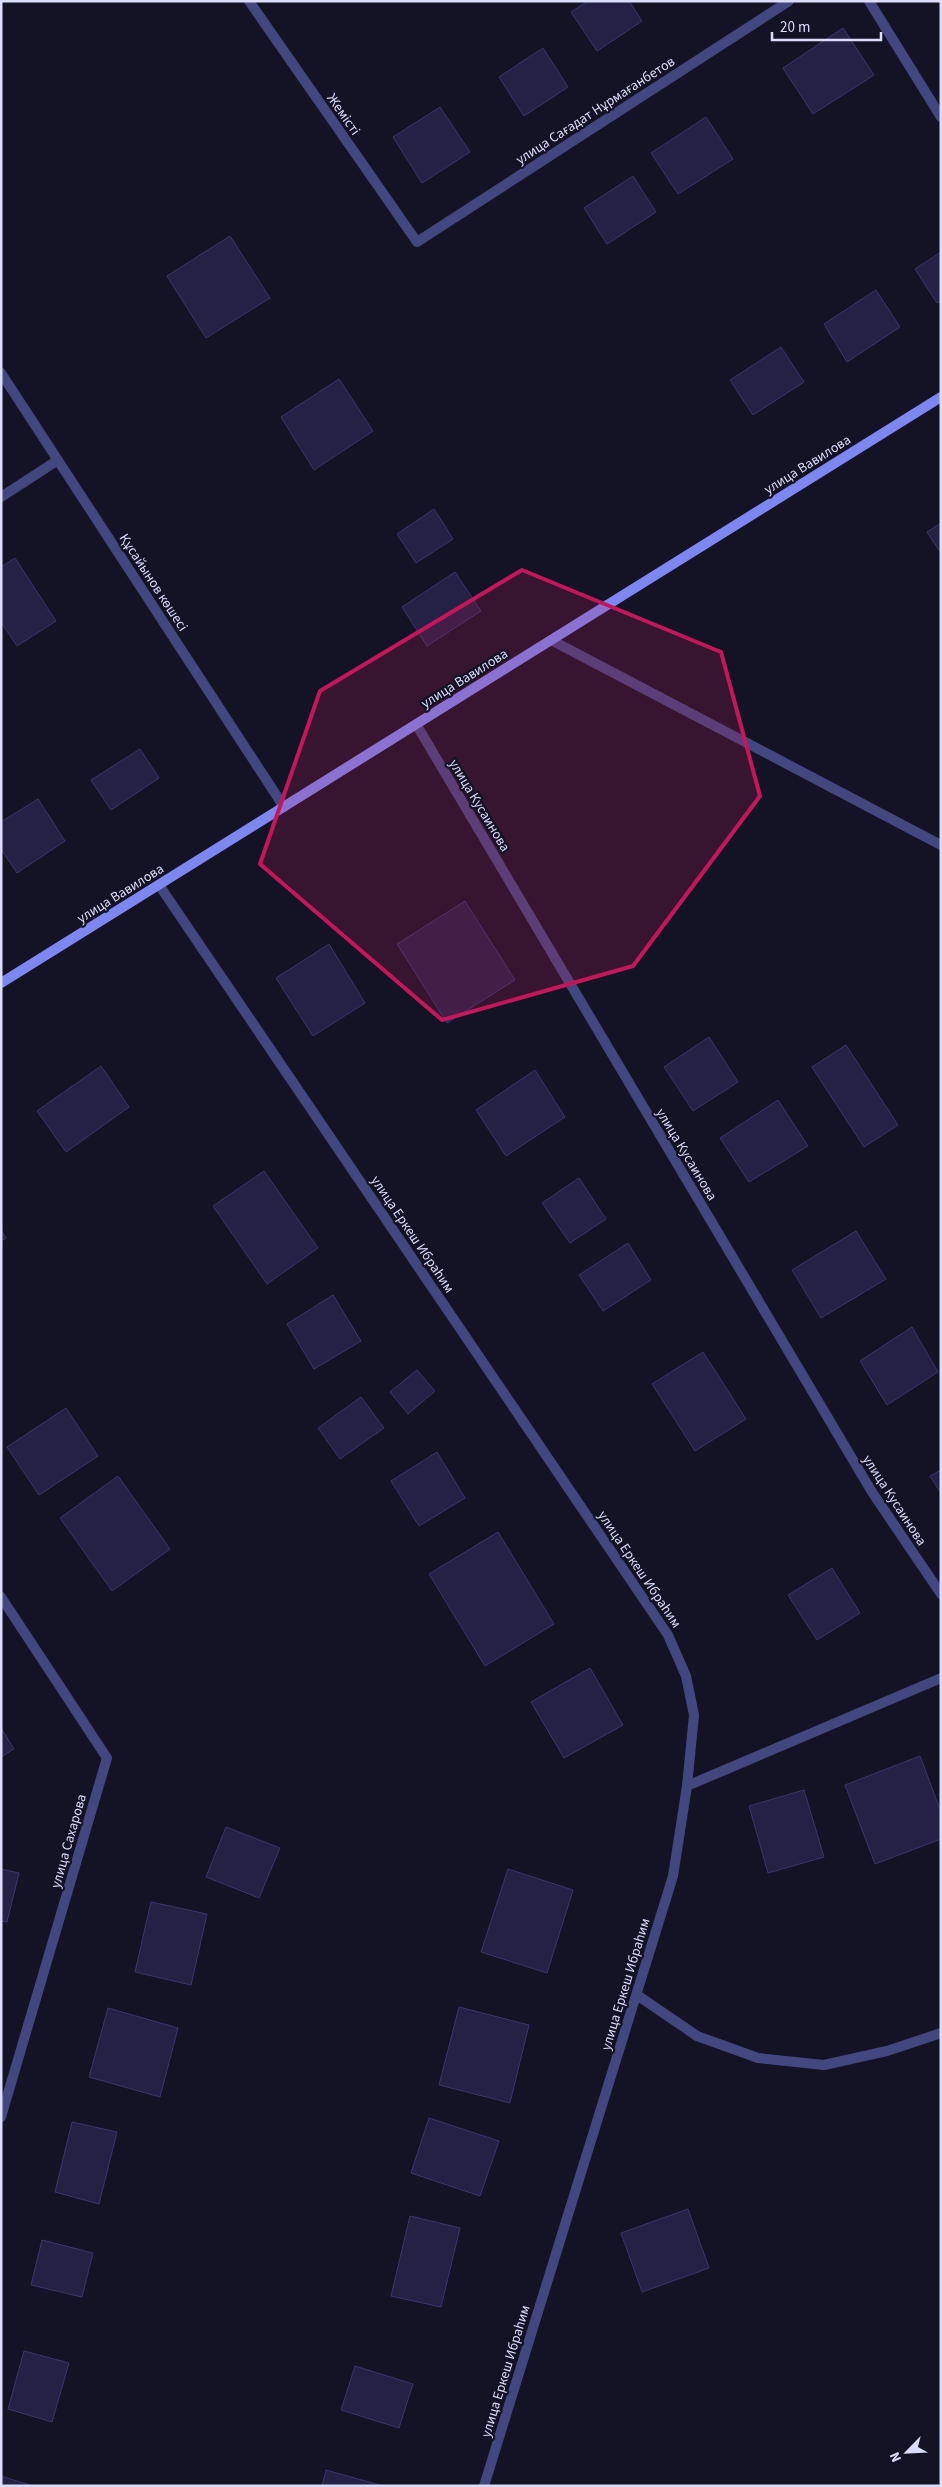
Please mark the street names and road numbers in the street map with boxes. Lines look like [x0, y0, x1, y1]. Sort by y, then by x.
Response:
street label: улица Сағадат Нұрмағанбетов [512, 52, 679, 170]
street label: Жемісті [322, 90, 365, 140]
street label: улица Вавилова [760, 430, 855, 500]
street label: Құсайынов көшесі [114, 530, 192, 635]
street label: улица Вавилова [417, 644, 512, 714]
street label: улица Кусаинова [444, 755, 515, 856]
street label: улица Вавилова [73, 859, 168, 929]
street label: улица Кусаинова [651, 1104, 722, 1205]
street label: улица Еркеш Ибраһим [365, 1172, 459, 1297]
street label: улица Кусаинова [857, 1451, 931, 1550]
street label: улица Еркеш Ибраһим [592, 1507, 686, 1632]
street label: улица Сахарова [46, 1792, 92, 1891]
street label: улица Еркеш Ибраһим [596, 1916, 656, 2053]
street label: улица Еркеш Ибраһим [476, 2303, 536, 2440]

